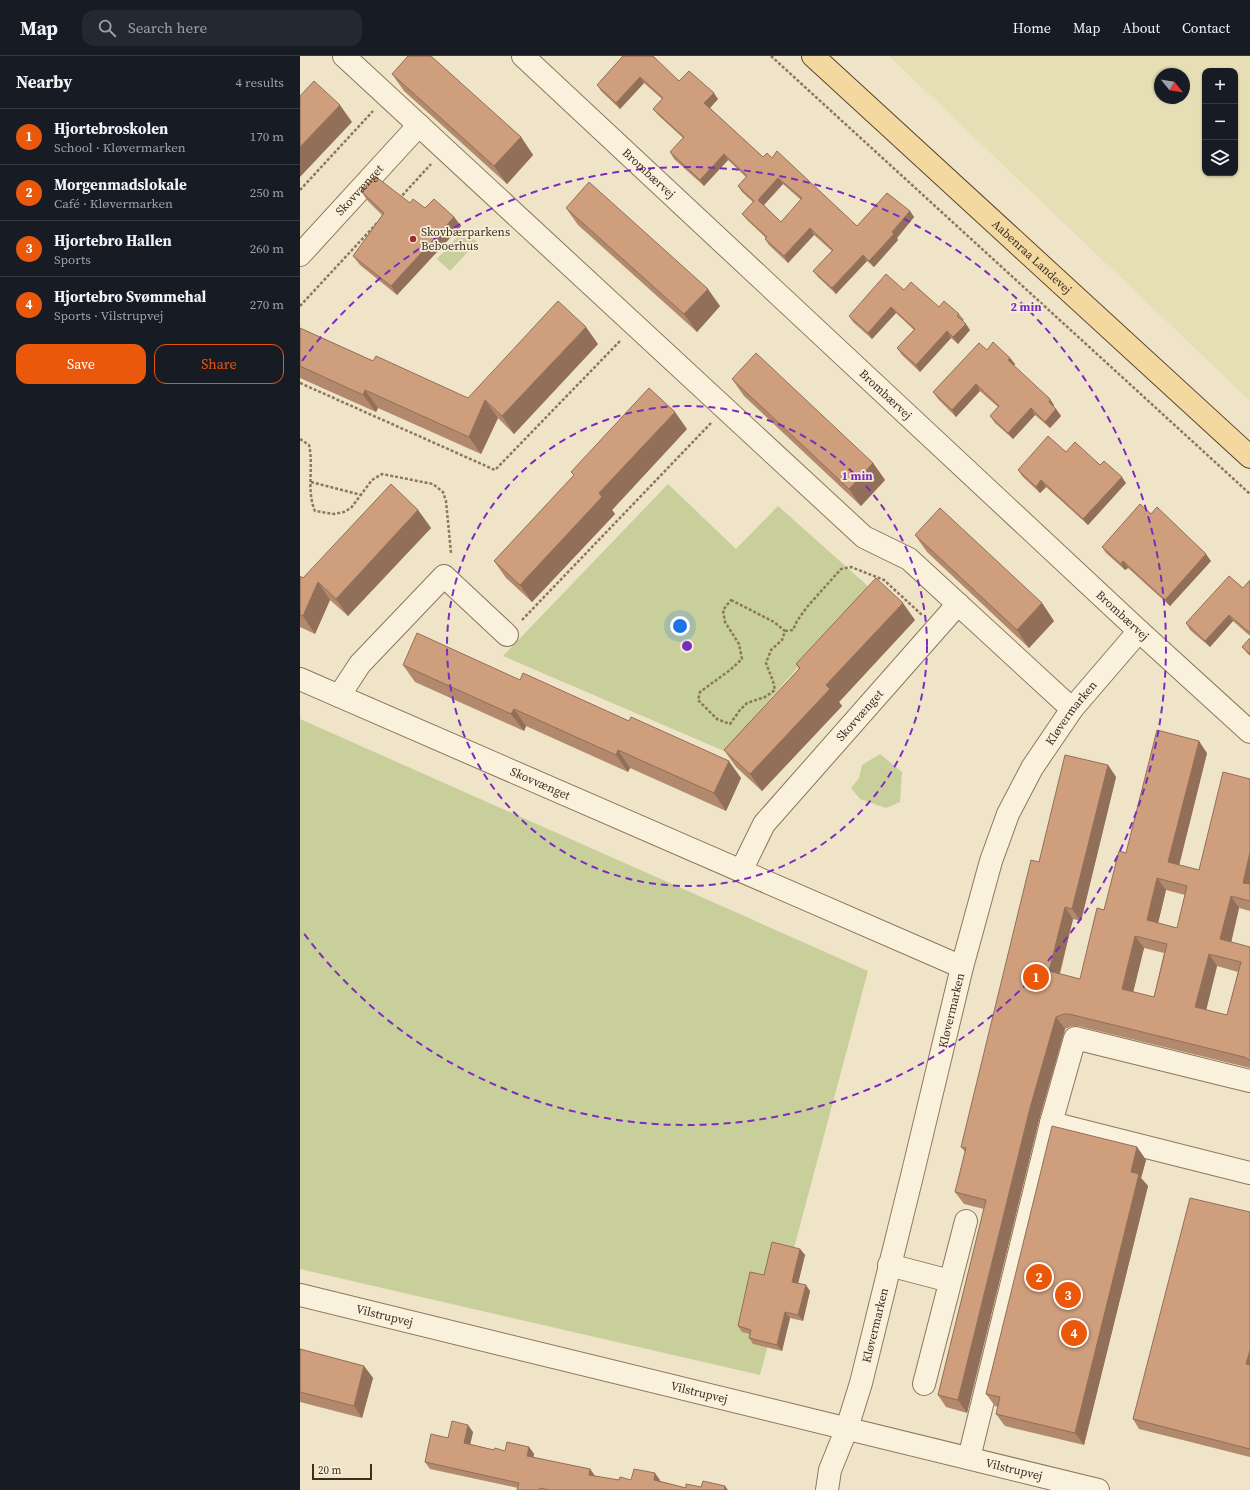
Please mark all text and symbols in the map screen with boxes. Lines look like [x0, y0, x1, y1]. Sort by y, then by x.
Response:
search box [82, 10, 362, 46]
text: Map [20, 15, 58, 41]
icon: search [96, 17, 118, 39]
text: Search here [128, 17, 207, 38]
text: Home [1013, 18, 1051, 38]
text: Map [1073, 18, 1100, 38]
text: About [1122, 18, 1160, 38]
text: Contact [1182, 18, 1230, 38]
north arrow [1154, 68, 1190, 104]
map controls [1202, 68, 1238, 176]
button: + [1202, 68, 1238, 104]
text: Nearby [16, 70, 72, 94]
text: 4 results [236, 74, 284, 91]
button: − [1202, 104, 1238, 140]
text: Hjortebroskolen [54, 118, 168, 139]
text: 1 [25, 128, 33, 145]
text: 170 m [250, 128, 284, 145]
text: School · Kløvermarken [54, 139, 186, 156]
button: layers [1202, 140, 1238, 176]
street label: Brombærvej [619, 145, 679, 202]
street label: Skovvænget [332, 161, 387, 219]
text: Morgenmadslokale [54, 174, 187, 195]
text: 2 [25, 184, 33, 201]
text: 250 m [250, 184, 284, 201]
text: Café · Kløvermarken [54, 195, 173, 212]
street label: Aabenraa Landevej [988, 216, 1075, 298]
place label: Skovbærparkens Beboerhus [421, 224, 510, 254]
text: Hjortebro Hallen [54, 230, 172, 251]
marker: Skovbærparkens Beboerhus [408, 234, 418, 244]
text: 3 [25, 240, 33, 257]
text: 260 m [250, 240, 284, 257]
text: Sports [54, 251, 91, 268]
text: Hjortebro Svømmehal [54, 286, 206, 307]
text: 4 [25, 296, 33, 313]
text: 270 m [250, 296, 284, 313]
text: 2 min [1010, 299, 1042, 315]
text: Sports · Vilstrupvej [54, 307, 163, 324]
button: Save [16, 344, 146, 384]
button: Share [154, 344, 284, 384]
street label: Brombærvej [856, 366, 915, 423]
text: 1 min [841, 468, 873, 484]
street label: Brombærvej [1093, 587, 1152, 644]
your location [670, 616, 690, 636]
centre of rings [680, 639, 694, 653]
street label: Kløvermarken [1042, 678, 1101, 748]
street label: Skovvænget [833, 686, 887, 745]
street label: Skovvænget [508, 763, 573, 804]
pin: 1 [1023, 962, 1049, 992]
street label: Kløvermarken [935, 971, 968, 1050]
pin: 2 [1026, 1262, 1052, 1292]
pin: 3 [1055, 1280, 1081, 1310]
street label: Kløvermarken [858, 1286, 892, 1365]
street label: Vilstrupvej [354, 1301, 415, 1330]
pin: 4 [1061, 1318, 1087, 1348]
street label: Vilstrupvej [669, 1378, 729, 1407]
street label: Vilstrupvej [984, 1455, 1044, 1484]
scale bar [312, 1462, 372, 1481]
text: 20 m [318, 1463, 341, 1478]

